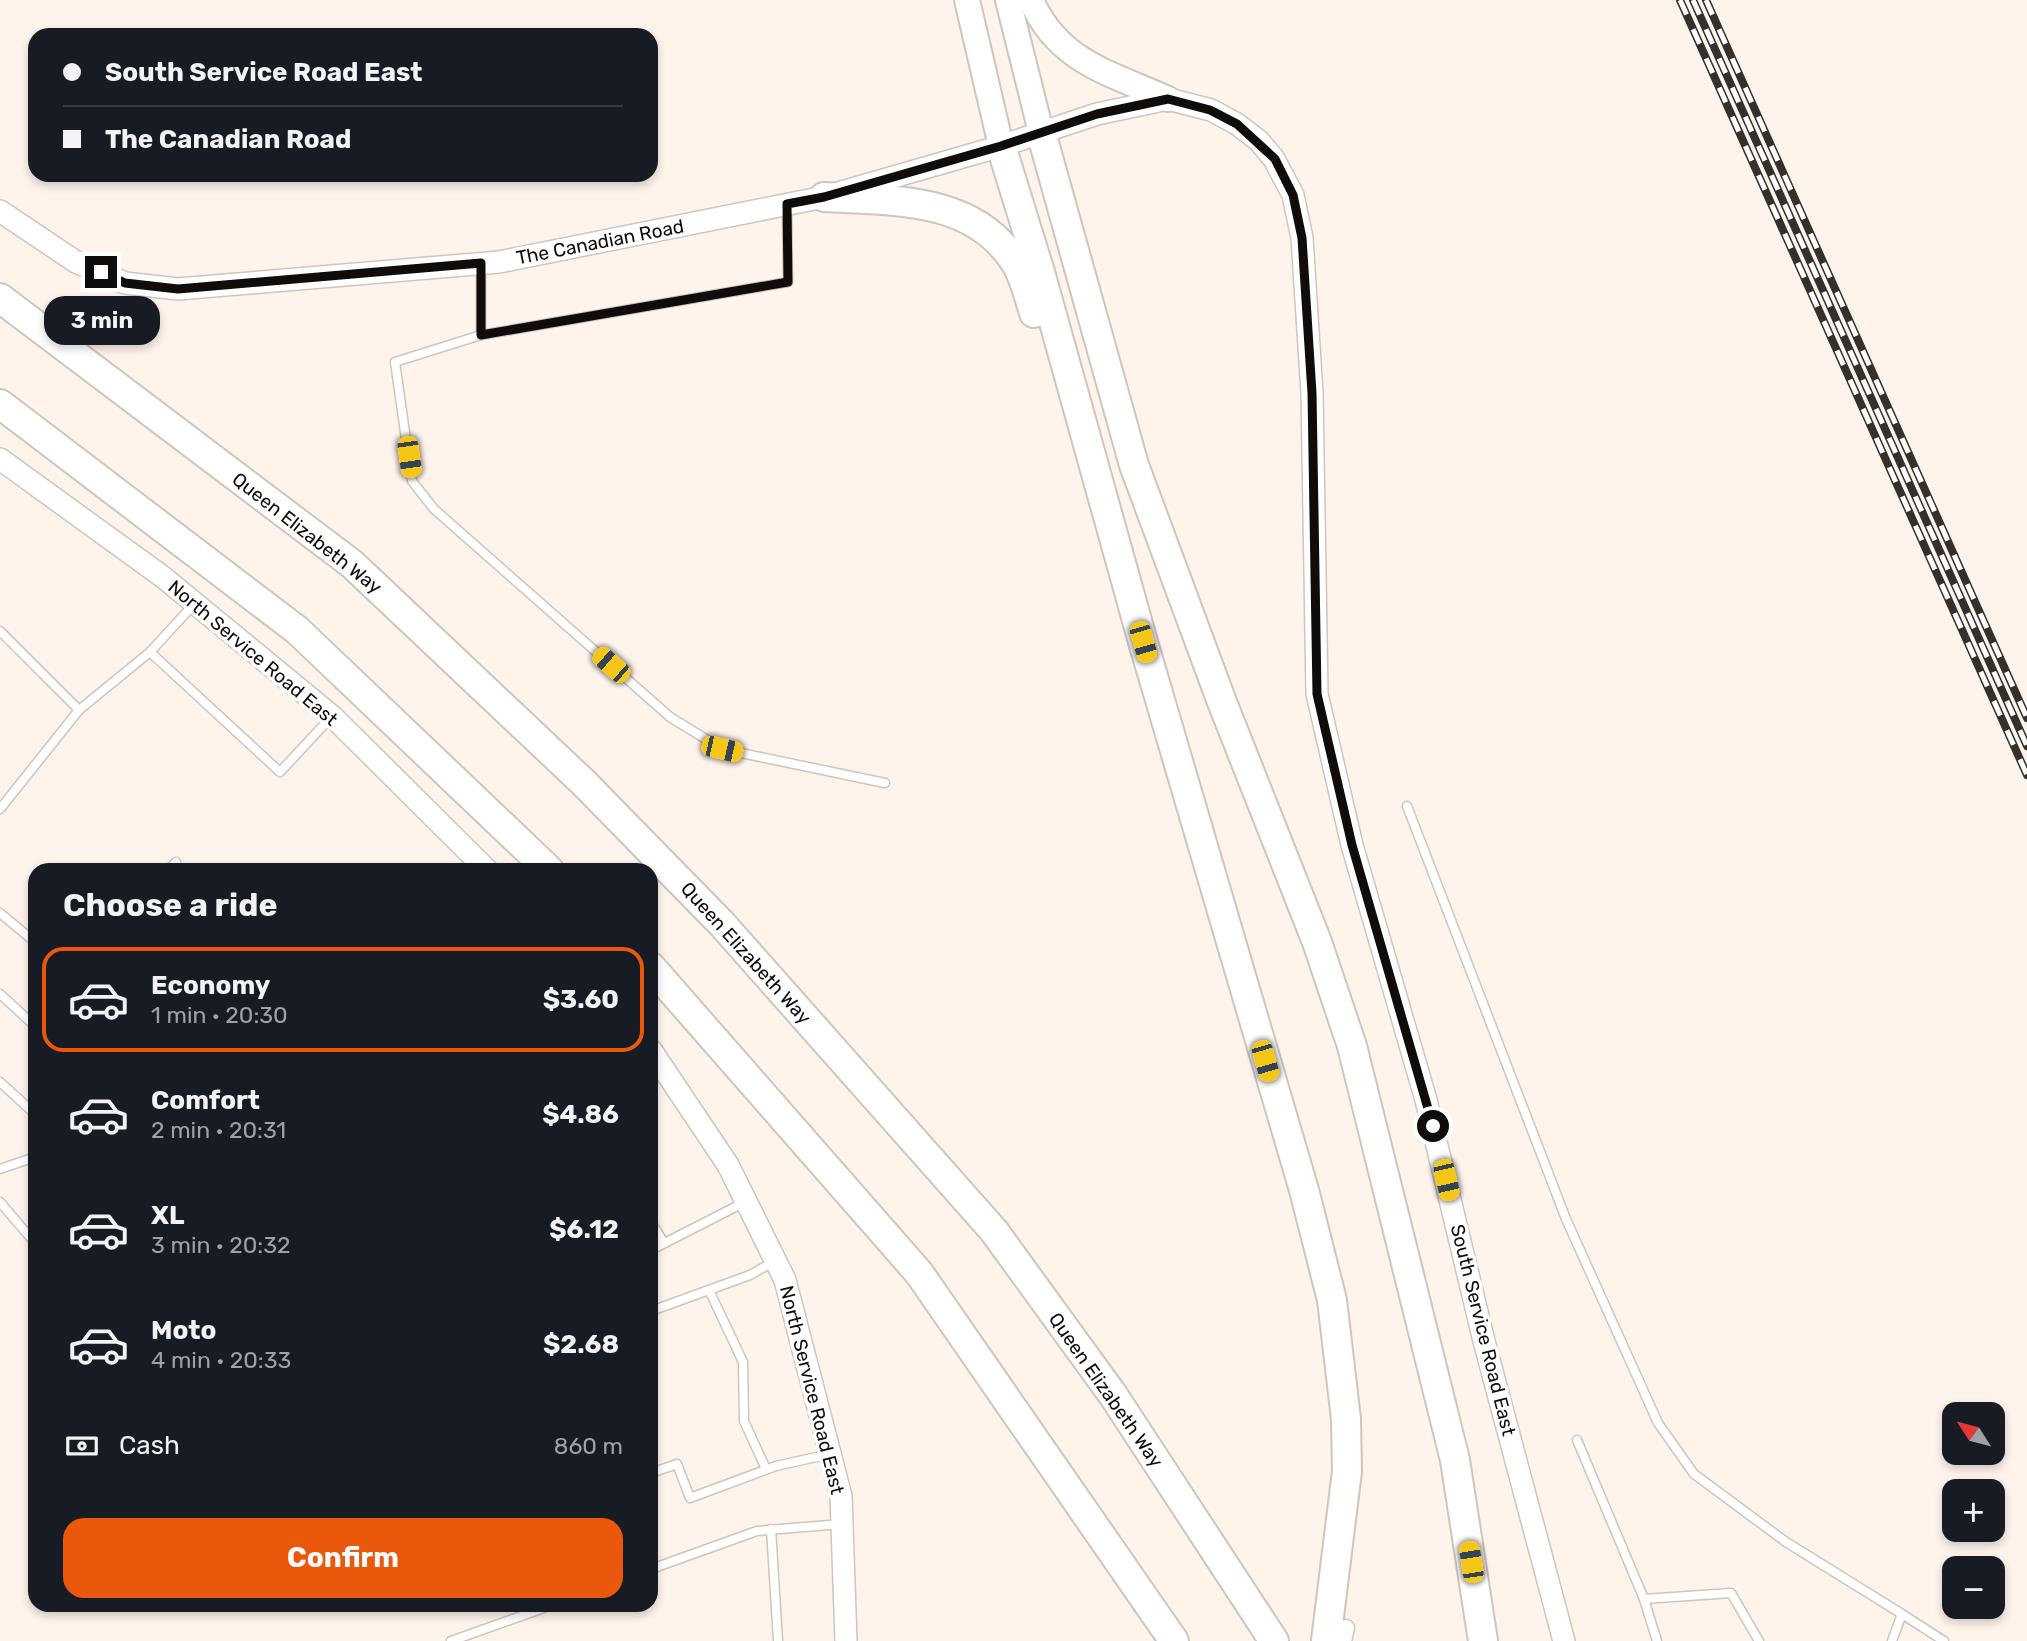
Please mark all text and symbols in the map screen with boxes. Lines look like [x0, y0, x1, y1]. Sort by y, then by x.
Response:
text: South Service Road East [105, 57, 422, 88]
text: The Canadian Road [105, 124, 351, 155]
street label: The Canadian Road [514, 214, 686, 270]
route end [85, 256, 117, 288]
callout: 3 min [43, 296, 159, 346]
text: 3 min [71, 306, 133, 334]
car [396, 435, 423, 479]
street label: Queen Elizabeth Way [228, 467, 386, 599]
street label: North Service Road East [163, 575, 343, 731]
car [1128, 619, 1159, 665]
car [589, 643, 634, 687]
car [700, 734, 745, 764]
street label: Queen Elizabeth Way [676, 877, 816, 1029]
text: Choose a ride [63, 886, 277, 924]
icon: car [67, 968, 130, 1031]
text: Economy [151, 970, 270, 1001]
text: $3.60 [543, 984, 619, 1015]
text: 1 min · 20:30 [151, 1001, 288, 1029]
car [1250, 1038, 1281, 1084]
icon: car [67, 1083, 130, 1146]
text: Comfort [151, 1085, 260, 1116]
text: $4.86 [542, 1099, 619, 1130]
route start [1417, 1110, 1449, 1142]
text: 2 min · 20:31 [151, 1116, 286, 1144]
car [1432, 1157, 1461, 1203]
icon: car [67, 1198, 130, 1261]
text: XL [151, 1200, 184, 1231]
text: $6.12 [549, 1214, 619, 1245]
street label: South Service Road East [1446, 1222, 1521, 1439]
text: 3 min · 20:32 [151, 1231, 291, 1259]
street label: North Service Road East [775, 1283, 849, 1497]
street label: Queen Elizabeth Way [1044, 1308, 1168, 1472]
icon: car [67, 1313, 130, 1376]
text: Moto [151, 1315, 216, 1346]
text: $2.68 [543, 1329, 619, 1360]
text: 4 min · 20:33 [151, 1346, 291, 1374]
north arrow [1942, 1402, 2006, 1465]
map controls [1942, 1402, 2005, 1619]
icon: cash [63, 1427, 101, 1465]
text: Cash [119, 1430, 180, 1461]
text: 860 m [554, 1432, 623, 1460]
button: + [1942, 1479, 2005, 1542]
button: Confirm [63, 1518, 623, 1598]
car [1458, 1540, 1485, 1584]
button: − [1942, 1556, 2005, 1619]

